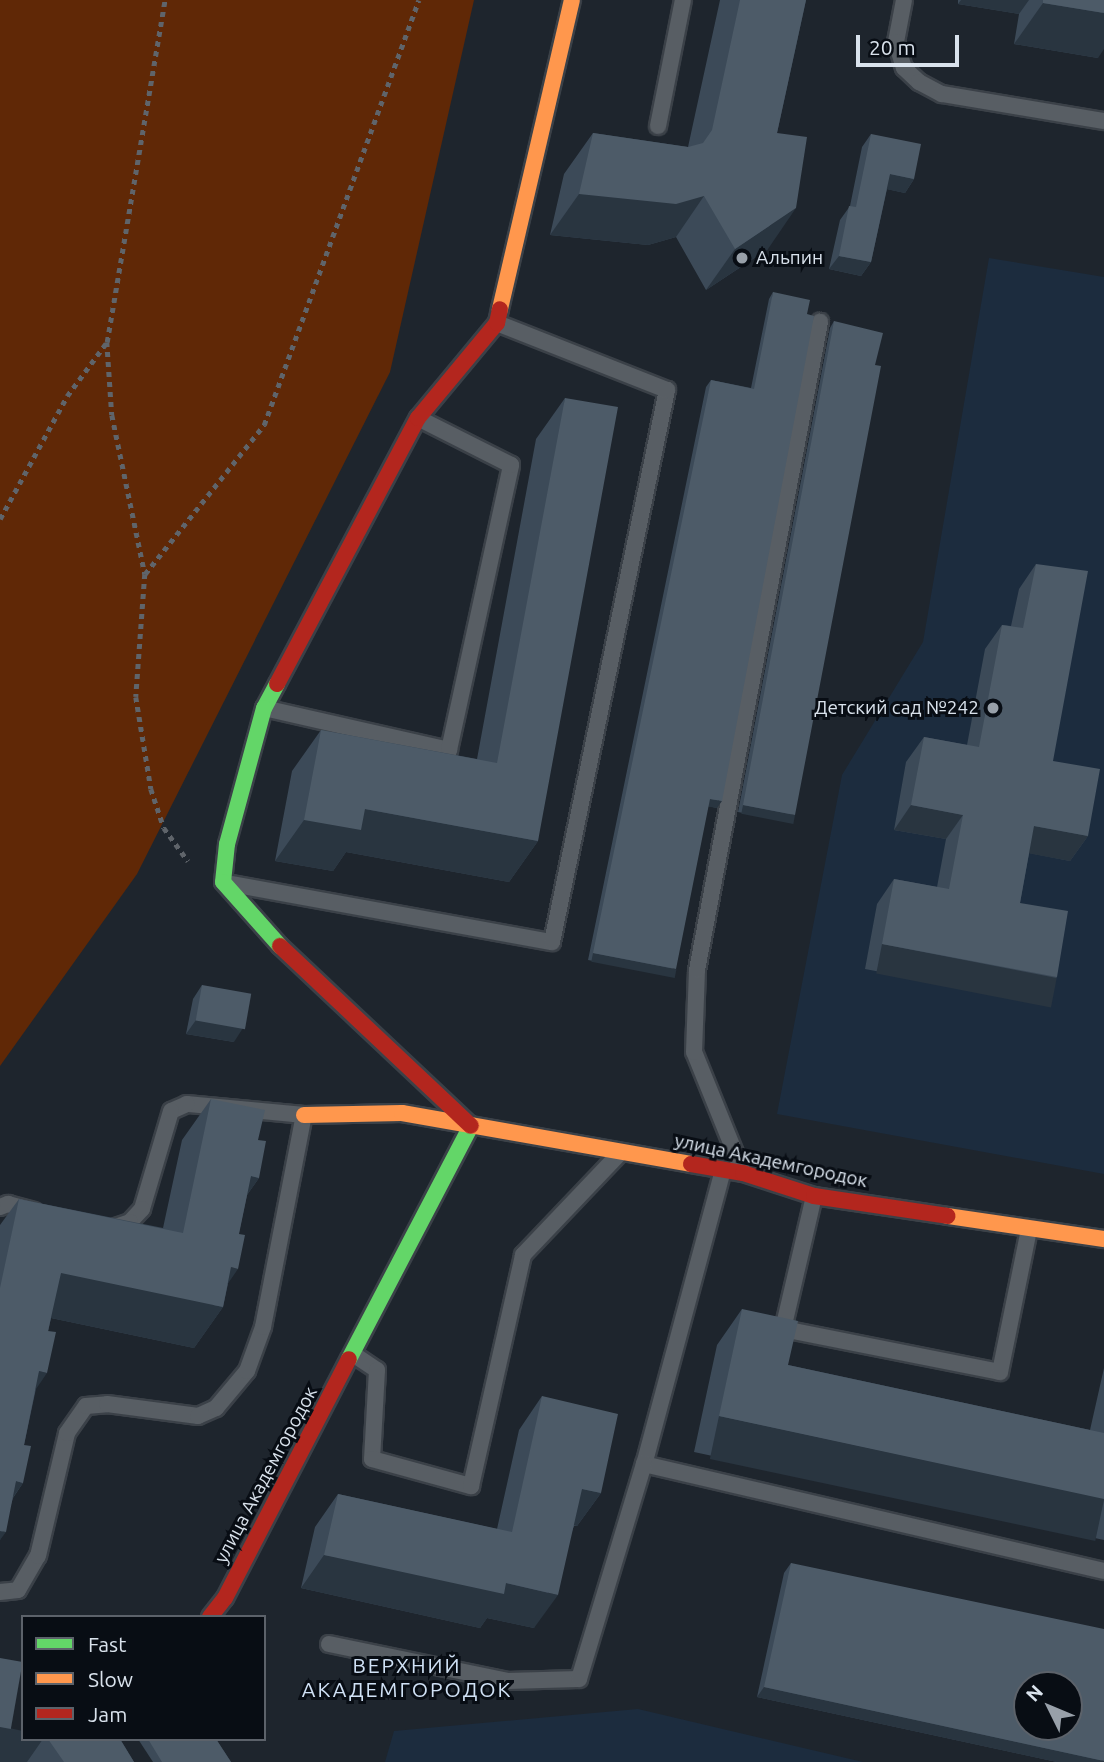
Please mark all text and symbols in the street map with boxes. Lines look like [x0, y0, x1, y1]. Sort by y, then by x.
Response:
scale bar [859, 21, 962, 65]
text: 20 m [869, 35, 916, 59]
place label: Альпин [756, 247, 823, 269]
marker: Альпин [734, 250, 750, 266]
place label: Детский сад №242 [814, 697, 979, 719]
marker: Детский сад №242 [985, 700, 1001, 716]
street label: улица Академгородок [672, 1129, 870, 1193]
street label: улица Академгородок [210, 1383, 322, 1567]
legend [21, 1615, 266, 1741]
text: Fast [88, 1632, 126, 1656]
district label: ВЕРХНИЙ АКАДЕМГОРОДОК [303, 1652, 511, 1702]
text: Slow [88, 1667, 133, 1691]
north arrow [1013, 1671, 1083, 1741]
text: N [1021, 1680, 1047, 1706]
text: Jam [88, 1702, 127, 1726]

